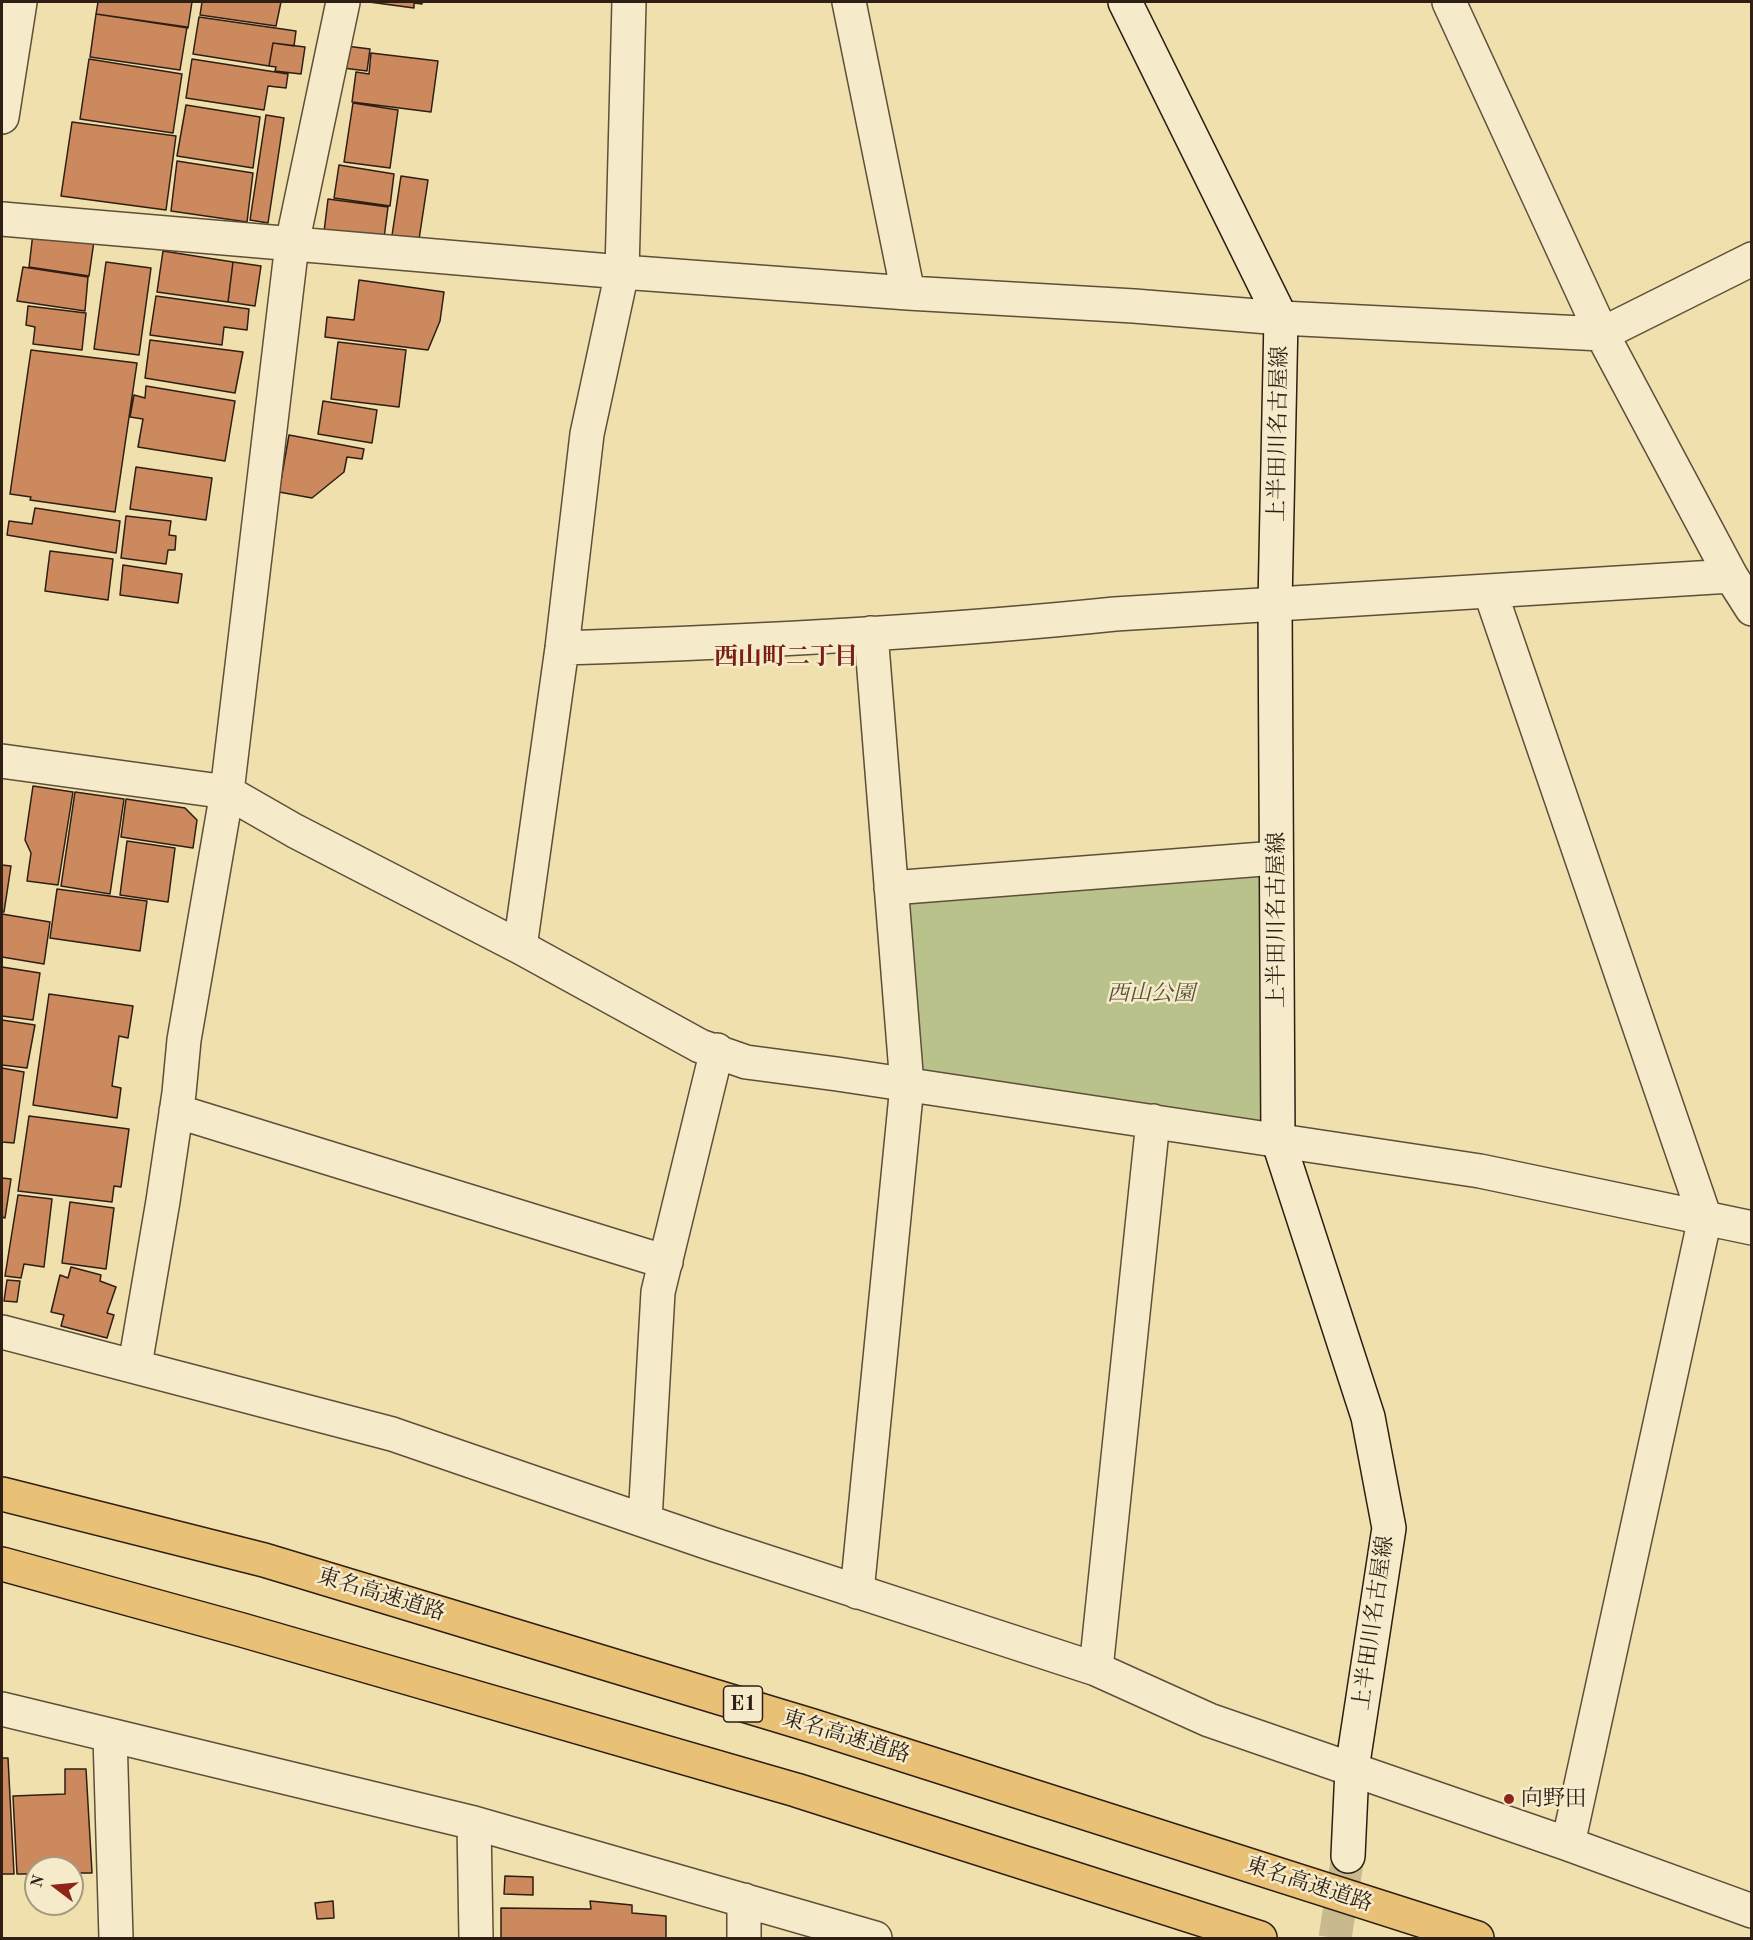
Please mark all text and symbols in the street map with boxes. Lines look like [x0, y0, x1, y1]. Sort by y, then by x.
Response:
street label: 上半田川名古屋線 [1264, 346, 1294, 522]
district label: 西山町二丁目 [714, 644, 858, 672]
street label: 上半田川名古屋線 [1264, 832, 1290, 1008]
park label: 西山公園 [1107, 981, 1195, 1007]
street label: 上半田川名古屋線 [1349, 1534, 1399, 1712]
street label: 東名高速道路 [314, 1563, 448, 1627]
road number: E1 [724, 1686, 762, 1722]
street label: 東名高速道路 [779, 1705, 913, 1769]
place label: 向野田 [1521, 1786, 1587, 1812]
marker: 向野田 [1502, 1792, 1516, 1806]
street label: 東名高速道路 [1242, 1852, 1376, 1918]
north arrow [24, 1856, 84, 1916]
text: N [29, 1874, 48, 1890]

